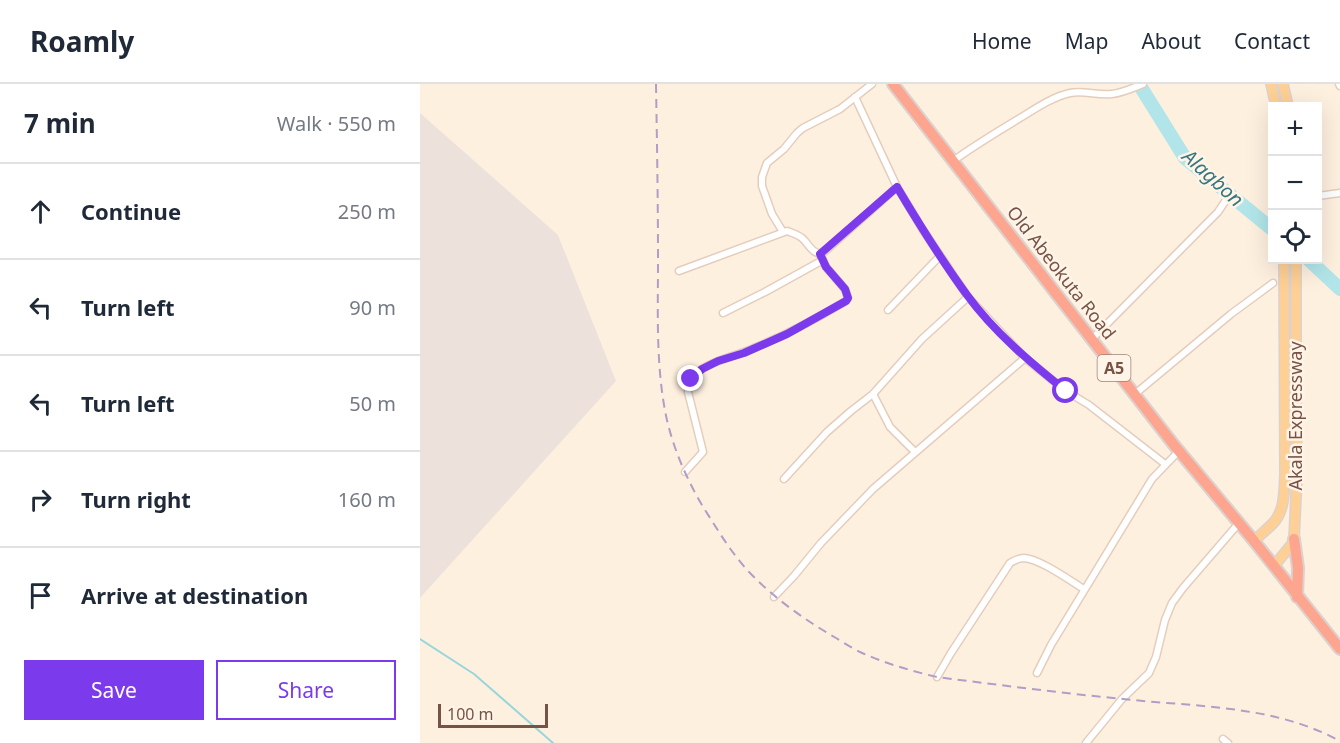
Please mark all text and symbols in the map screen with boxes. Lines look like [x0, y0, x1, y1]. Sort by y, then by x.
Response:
text: Roamly [30, 22, 134, 60]
text: Home [972, 27, 1032, 55]
text: Map [1065, 27, 1108, 55]
text: About [1141, 27, 1201, 55]
text: Contact [1234, 27, 1310, 55]
map controls [1268, 102, 1322, 264]
button: + [1268, 102, 1322, 156]
text: 7 min [24, 105, 96, 141]
text: Walk · 550 m [277, 110, 396, 137]
water label: Alagbon [1175, 142, 1250, 212]
button: − [1268, 156, 1322, 210]
icon: ahead [24, 195, 57, 228]
text: Continue [81, 196, 181, 226]
text: 250 m [338, 198, 396, 225]
street label: Old Abeokuta Road [1002, 201, 1122, 344]
button: locate [1268, 210, 1322, 264]
icon: left [24, 291, 57, 324]
text: Turn left [81, 292, 175, 322]
text: 90 m [349, 294, 396, 321]
street label: Akala Expressway [1283, 341, 1307, 491]
road number: A5 [1098, 355, 1130, 381]
route end [677, 365, 703, 391]
route start [1052, 377, 1078, 403]
icon: left [24, 387, 57, 420]
text: Turn left [81, 388, 175, 418]
text: 50 m [349, 390, 396, 417]
icon: right [24, 483, 57, 516]
text: Turn right [81, 484, 191, 514]
text: 160 m [338, 486, 396, 513]
icon: arrive [24, 579, 57, 612]
text: Arrive at destination [81, 580, 308, 610]
button: Save [24, 660, 204, 720]
button: Share [216, 660, 396, 720]
scale bar [438, 701, 548, 728]
text: 100 m [447, 703, 494, 725]

